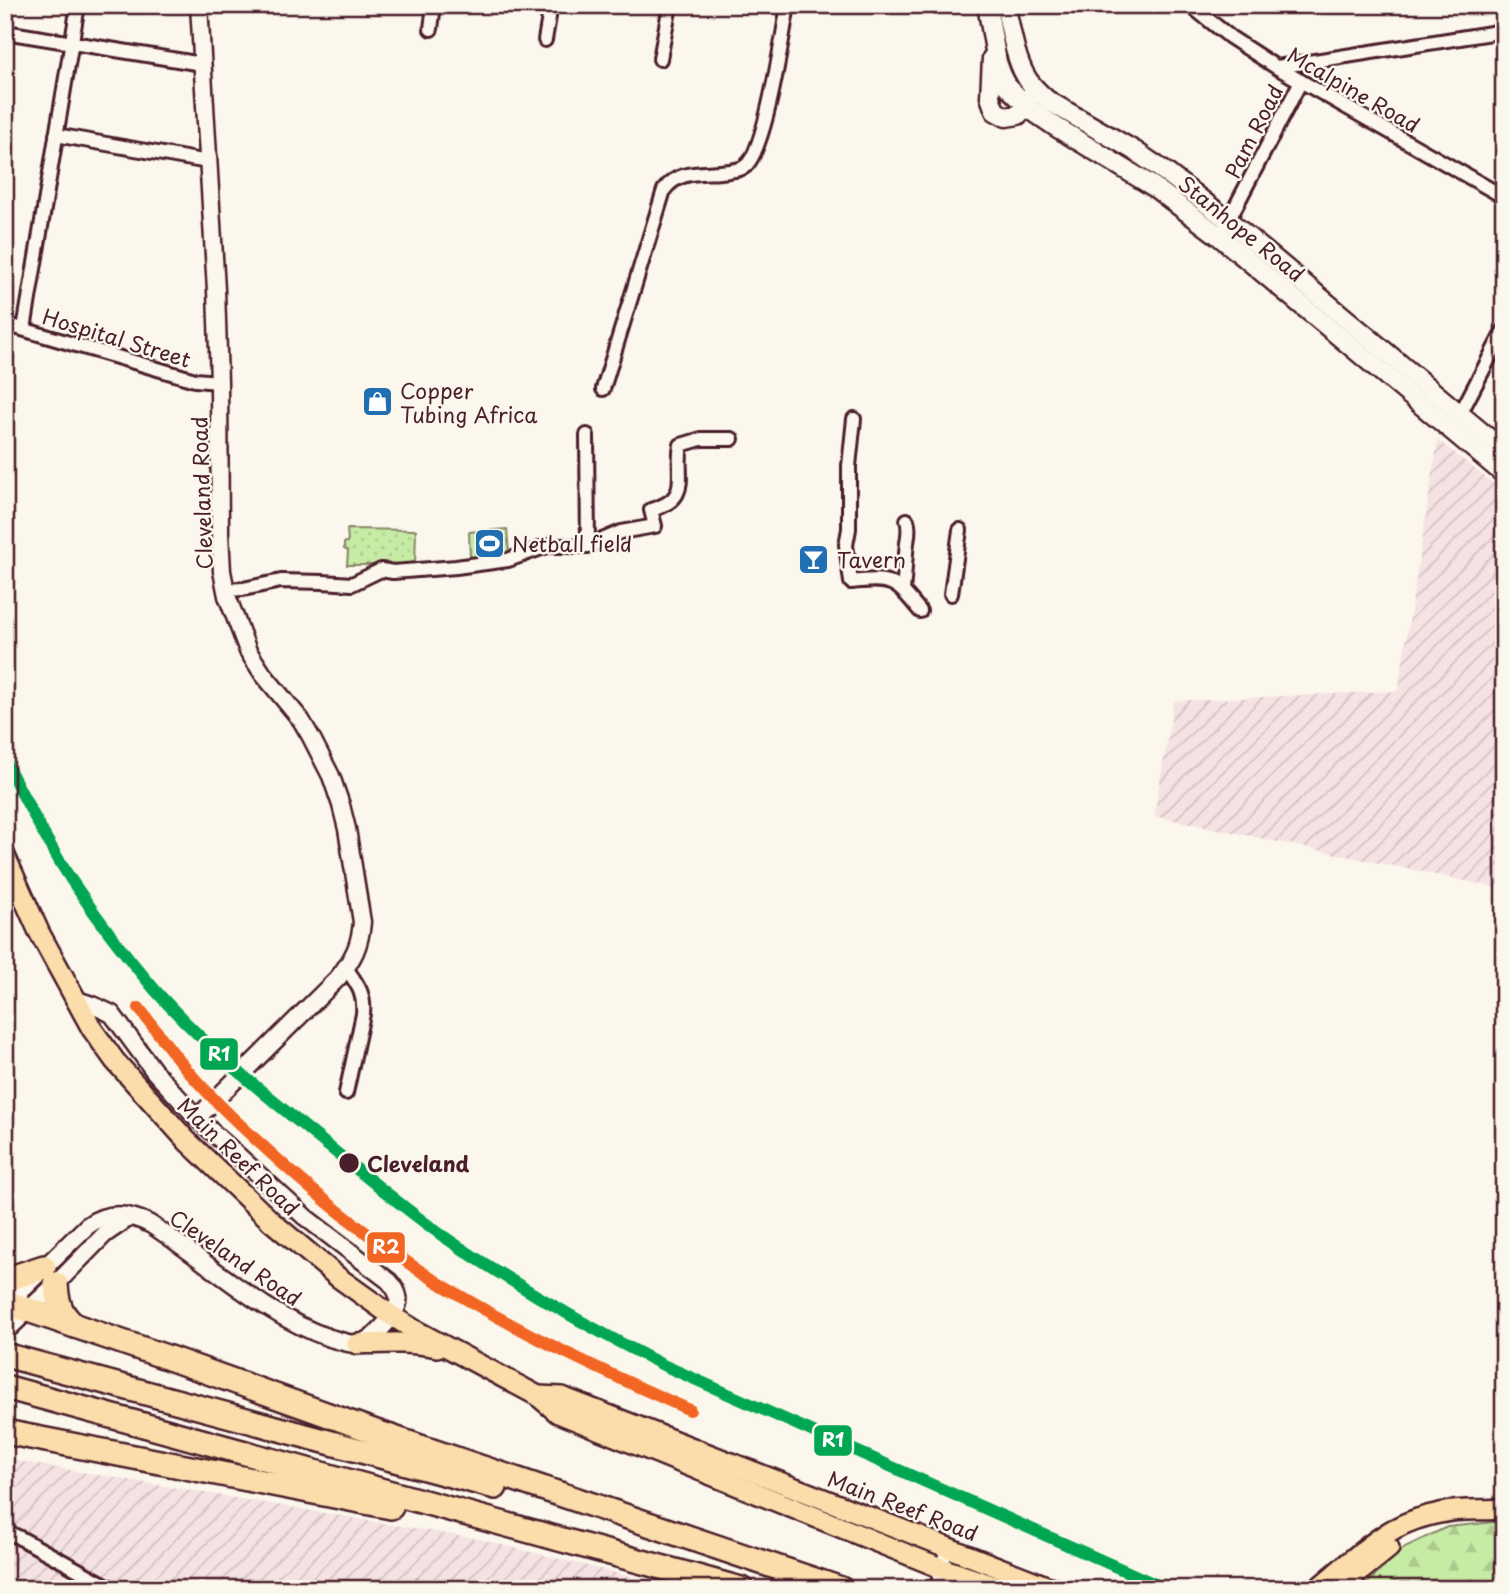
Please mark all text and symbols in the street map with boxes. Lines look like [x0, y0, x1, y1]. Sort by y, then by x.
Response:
street label: Mcalpine Road [1282, 38, 1426, 140]
street label: Pam Road [1216, 79, 1290, 183]
street label: Stanhope Road [1172, 167, 1312, 289]
street label: Hospital Street [39, 299, 195, 375]
place label: Copper Tubing Africa [400, 374, 538, 430]
shop icon: Copper Tubing Africa [360, 385, 394, 419]
street label: Cleveland Road [182, 416, 220, 570]
sports icon: Netball field [472, 526, 506, 560]
place label: Netball field [512, 527, 632, 559]
bar icon: Tavern [797, 542, 831, 576]
place label: Tavern [837, 543, 906, 575]
line badge: R1 [199, 1037, 239, 1071]
text: R1 [208, 1039, 230, 1067]
street label: Main Reef Road [171, 1089, 307, 1223]
place label: Cleveland [367, 1147, 470, 1179]
marker: Cleveland [337, 1151, 361, 1175]
street label: Cleveland Road [163, 1201, 309, 1313]
line badge: R2 [366, 1231, 406, 1264]
text: R2 [372, 1232, 400, 1260]
line badge: R1 [813, 1424, 853, 1457]
text: R1 [822, 1425, 844, 1453]
street label: Main Reef Road [823, 1462, 983, 1548]

